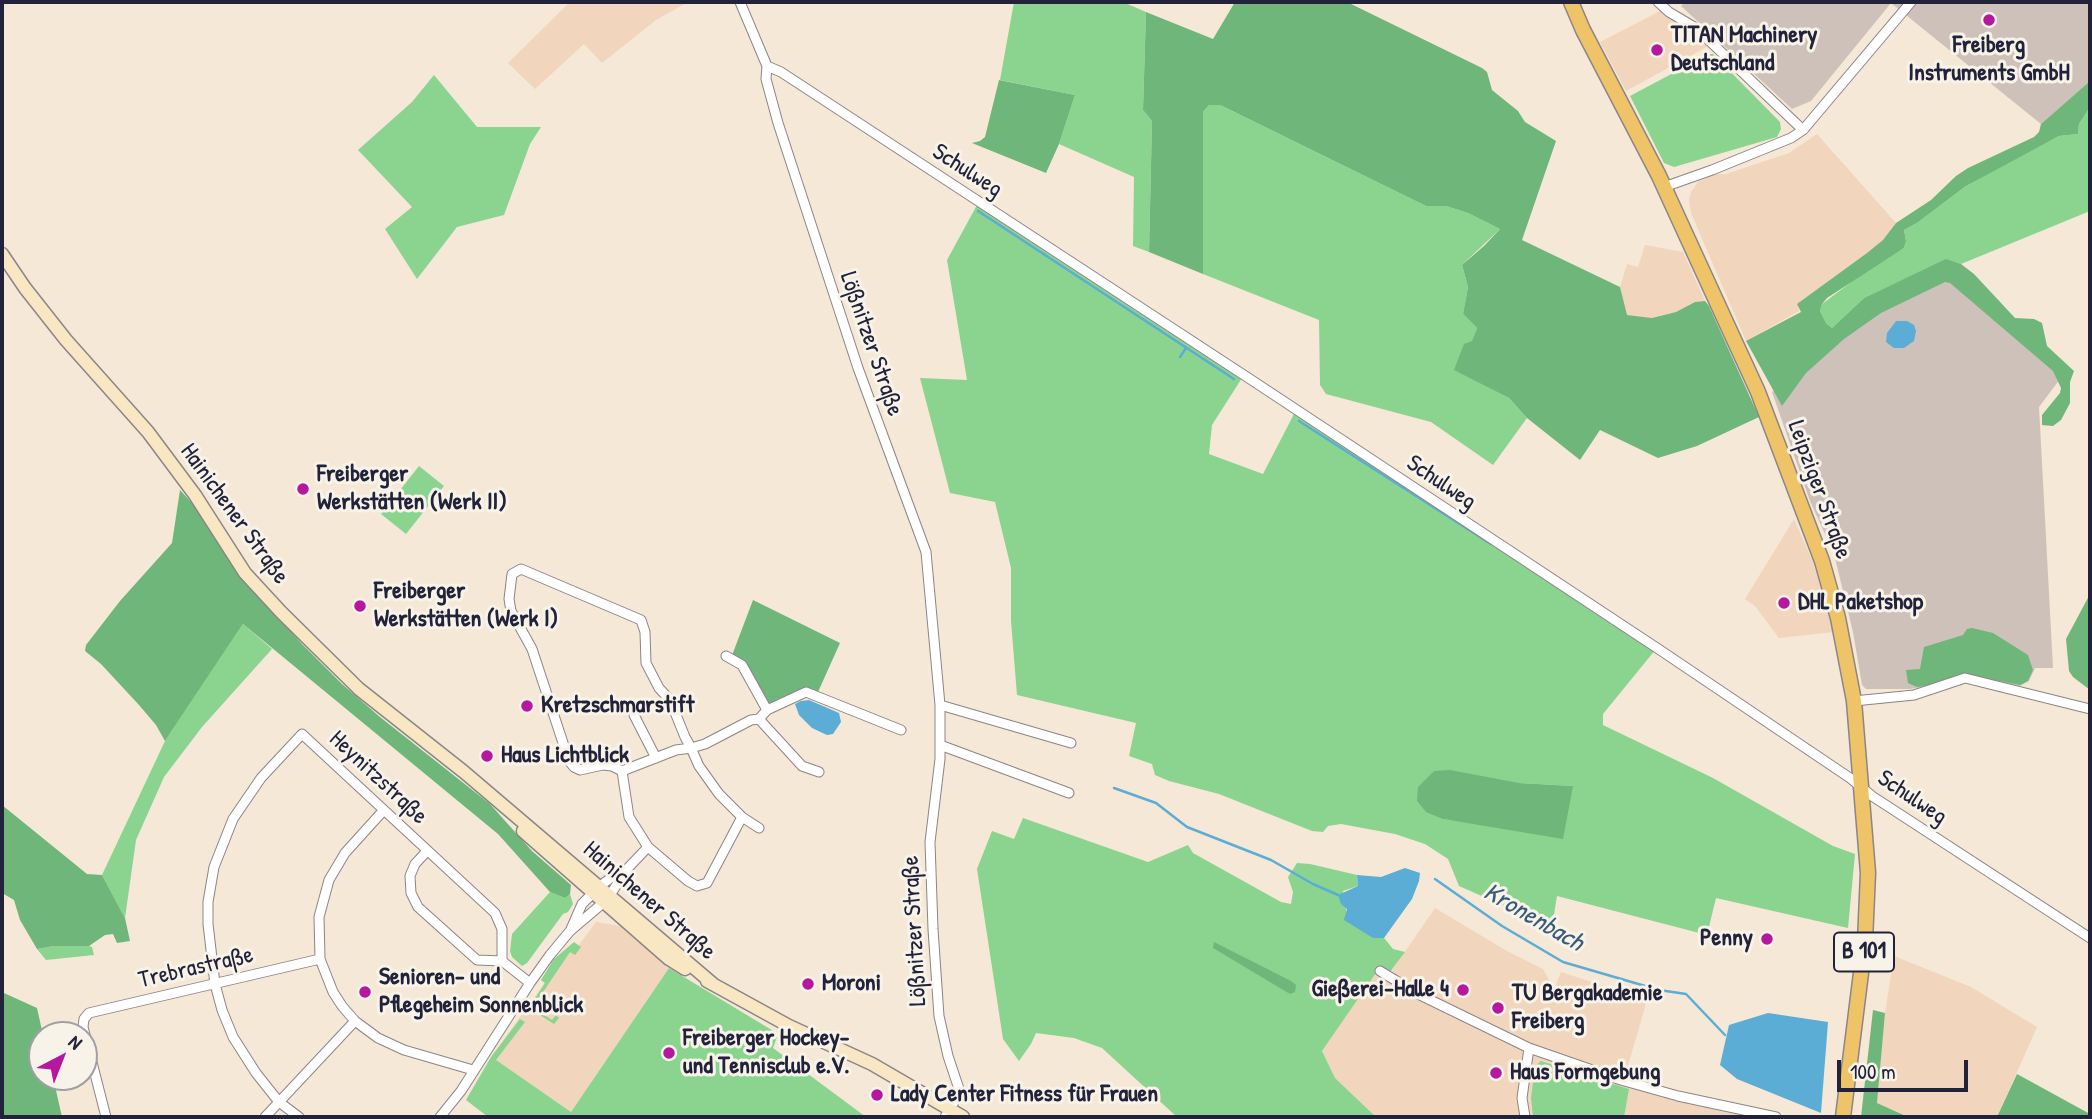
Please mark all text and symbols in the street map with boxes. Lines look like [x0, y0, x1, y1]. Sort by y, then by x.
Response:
marker: Freiberg Instruments GmbH [1981, 12, 1997, 28]
place label: TITAN Machinery Deutschland [1671, 22, 1817, 78]
place label: Freiberg Instruments GmbH [1908, 32, 2070, 88]
marker: TITAN Machinery Deutschland [1649, 42, 1665, 58]
street label: Schulweg [927, 138, 1007, 204]
street label: Lößnitzer Straße [833, 268, 909, 420]
street label: Leipziger Straße [1781, 417, 1857, 563]
street label: Hainichener Straße [173, 438, 295, 590]
street label: Schulweg [1401, 449, 1481, 517]
place label: Freiberger Werkstätten (Werk II) [317, 461, 507, 517]
marker: Freiberger Werkstätten (Werk II) [295, 481, 311, 497]
place label: Freiberger Werkstätten (Werk I) [374, 578, 558, 634]
place label: DHL Paketshop [1798, 589, 1923, 617]
marker: DHL Paketshop [1776, 595, 1792, 611]
marker: Freiberger Werkstätten (Werk I) [352, 598, 368, 614]
place label: Kretzschmarstift [541, 692, 694, 720]
marker: Kretzschmarstift [519, 698, 535, 714]
street label: Heynitzstraße [323, 725, 433, 831]
place label: Haus Lichtblick [501, 742, 629, 770]
marker: Haus Lichtblick [479, 748, 495, 764]
street label: Schulweg [1872, 764, 1952, 832]
street label: Hainichener Straße [577, 836, 721, 966]
street label: Lößnitzer Straße [897, 855, 933, 1007]
water label: Kronenbach [1478, 877, 1588, 959]
place label: Penny [1700, 925, 1753, 953]
marker: Penny [1759, 931, 1775, 947]
road number: B 101 [1834, 932, 1894, 972]
street label: Trebrastraße [136, 941, 256, 995]
place label: Senioren- und Pflegeheim Sonnenblick [379, 964, 583, 1020]
place label: Moroni [822, 970, 881, 998]
marker: Moroni [800, 976, 816, 992]
place label: Gießerei-Halle 4 [1311, 976, 1449, 1004]
place label: TU Bergakademie Freiberg [1512, 980, 1663, 1036]
marker: Gießerei-Halle 4 [1455, 982, 1471, 998]
marker: Senioren- und Pflegeheim Sonnenblick [357, 984, 373, 1000]
marker: TU Bergakademie Freiberg [1490, 1000, 1506, 1016]
north arrow [28, 1021, 98, 1091]
place label: Freiberger Hockey- und Tennisclub e.V. [683, 1025, 849, 1081]
text: N [63, 1029, 88, 1055]
marker: Freiberger Hockey- und Tennisclub e.V. [661, 1045, 677, 1061]
scale bar [1840, 1046, 1971, 1090]
text: 100 m [1850, 1057, 1896, 1086]
place label: Haus Formgebung [1510, 1059, 1660, 1087]
marker: Haus Formgebung [1488, 1065, 1504, 1081]
place label: Lady Center Fitness für Frauen [891, 1081, 1158, 1109]
marker: Lady Center Fitness für Frauen [869, 1087, 885, 1103]

